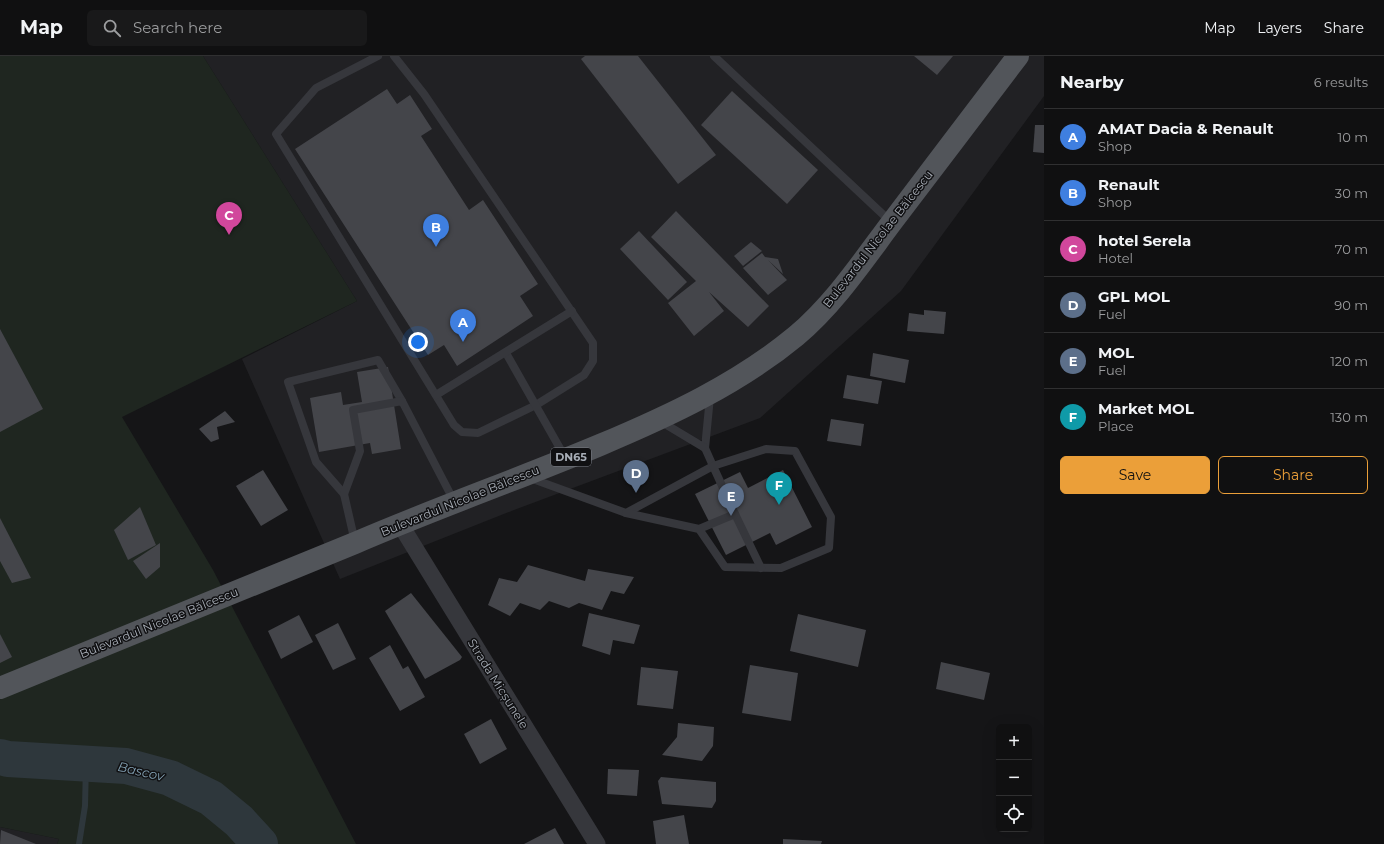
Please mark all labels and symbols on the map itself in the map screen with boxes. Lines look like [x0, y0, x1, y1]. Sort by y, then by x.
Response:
street label: Bulevardul Nicolae Bălcescu [819, 167, 936, 310]
pin: C [216, 202, 242, 235]
pin: B [423, 214, 449, 247]
pin: A [450, 309, 476, 342]
your location [408, 332, 428, 352]
road number: DN65 [551, 448, 591, 466]
pin: D [623, 460, 649, 493]
street label: Bulevardul Nicolae Bălcescu [378, 462, 541, 539]
pin: F [766, 472, 792, 505]
pin: E [718, 483, 744, 516]
street label: Bulevardul Nicolae Bălcescu [77, 584, 240, 661]
street label: Strada Micșunele [465, 636, 532, 731]
water label: Bascov [116, 758, 167, 784]

